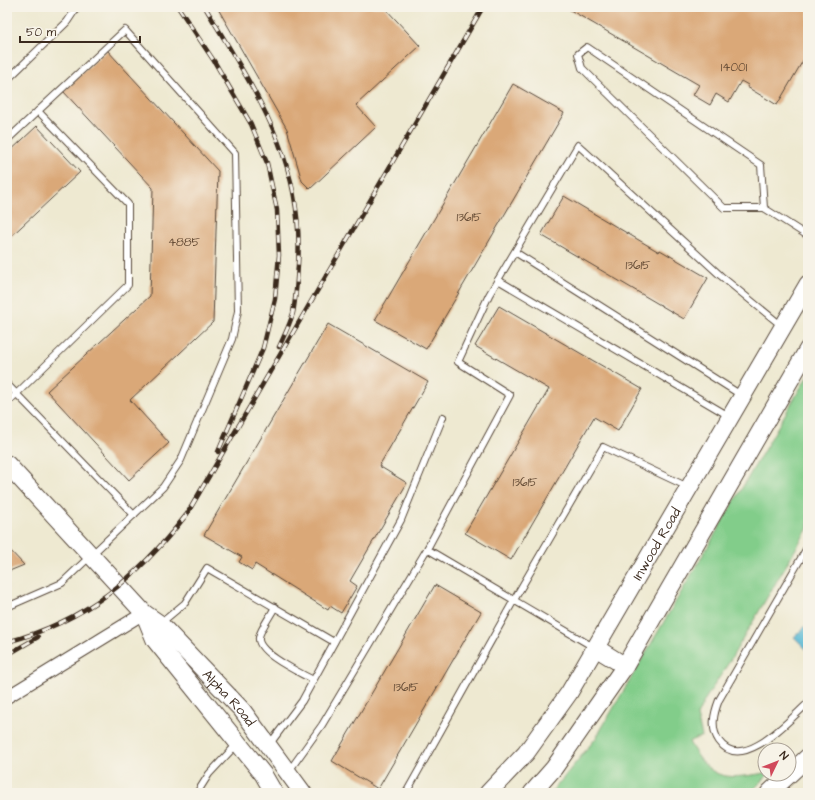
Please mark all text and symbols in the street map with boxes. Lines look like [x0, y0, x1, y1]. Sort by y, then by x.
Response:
scale bar [20, 18, 140, 44]
text: 50 m [26, 24, 57, 41]
house number: 14001 [721, 59, 748, 76]
house number: 13615 [456, 209, 482, 226]
house number: 4885 [168, 234, 201, 251]
house number: 13615 [625, 257, 651, 274]
house number: 13615 [512, 474, 538, 491]
street label: Inwood Road [628, 504, 686, 584]
street label: Alpha Road [197, 665, 260, 731]
house number: 13615 [393, 679, 419, 696]
north arrow [757, 742, 797, 782]
text: N [776, 748, 792, 763]

